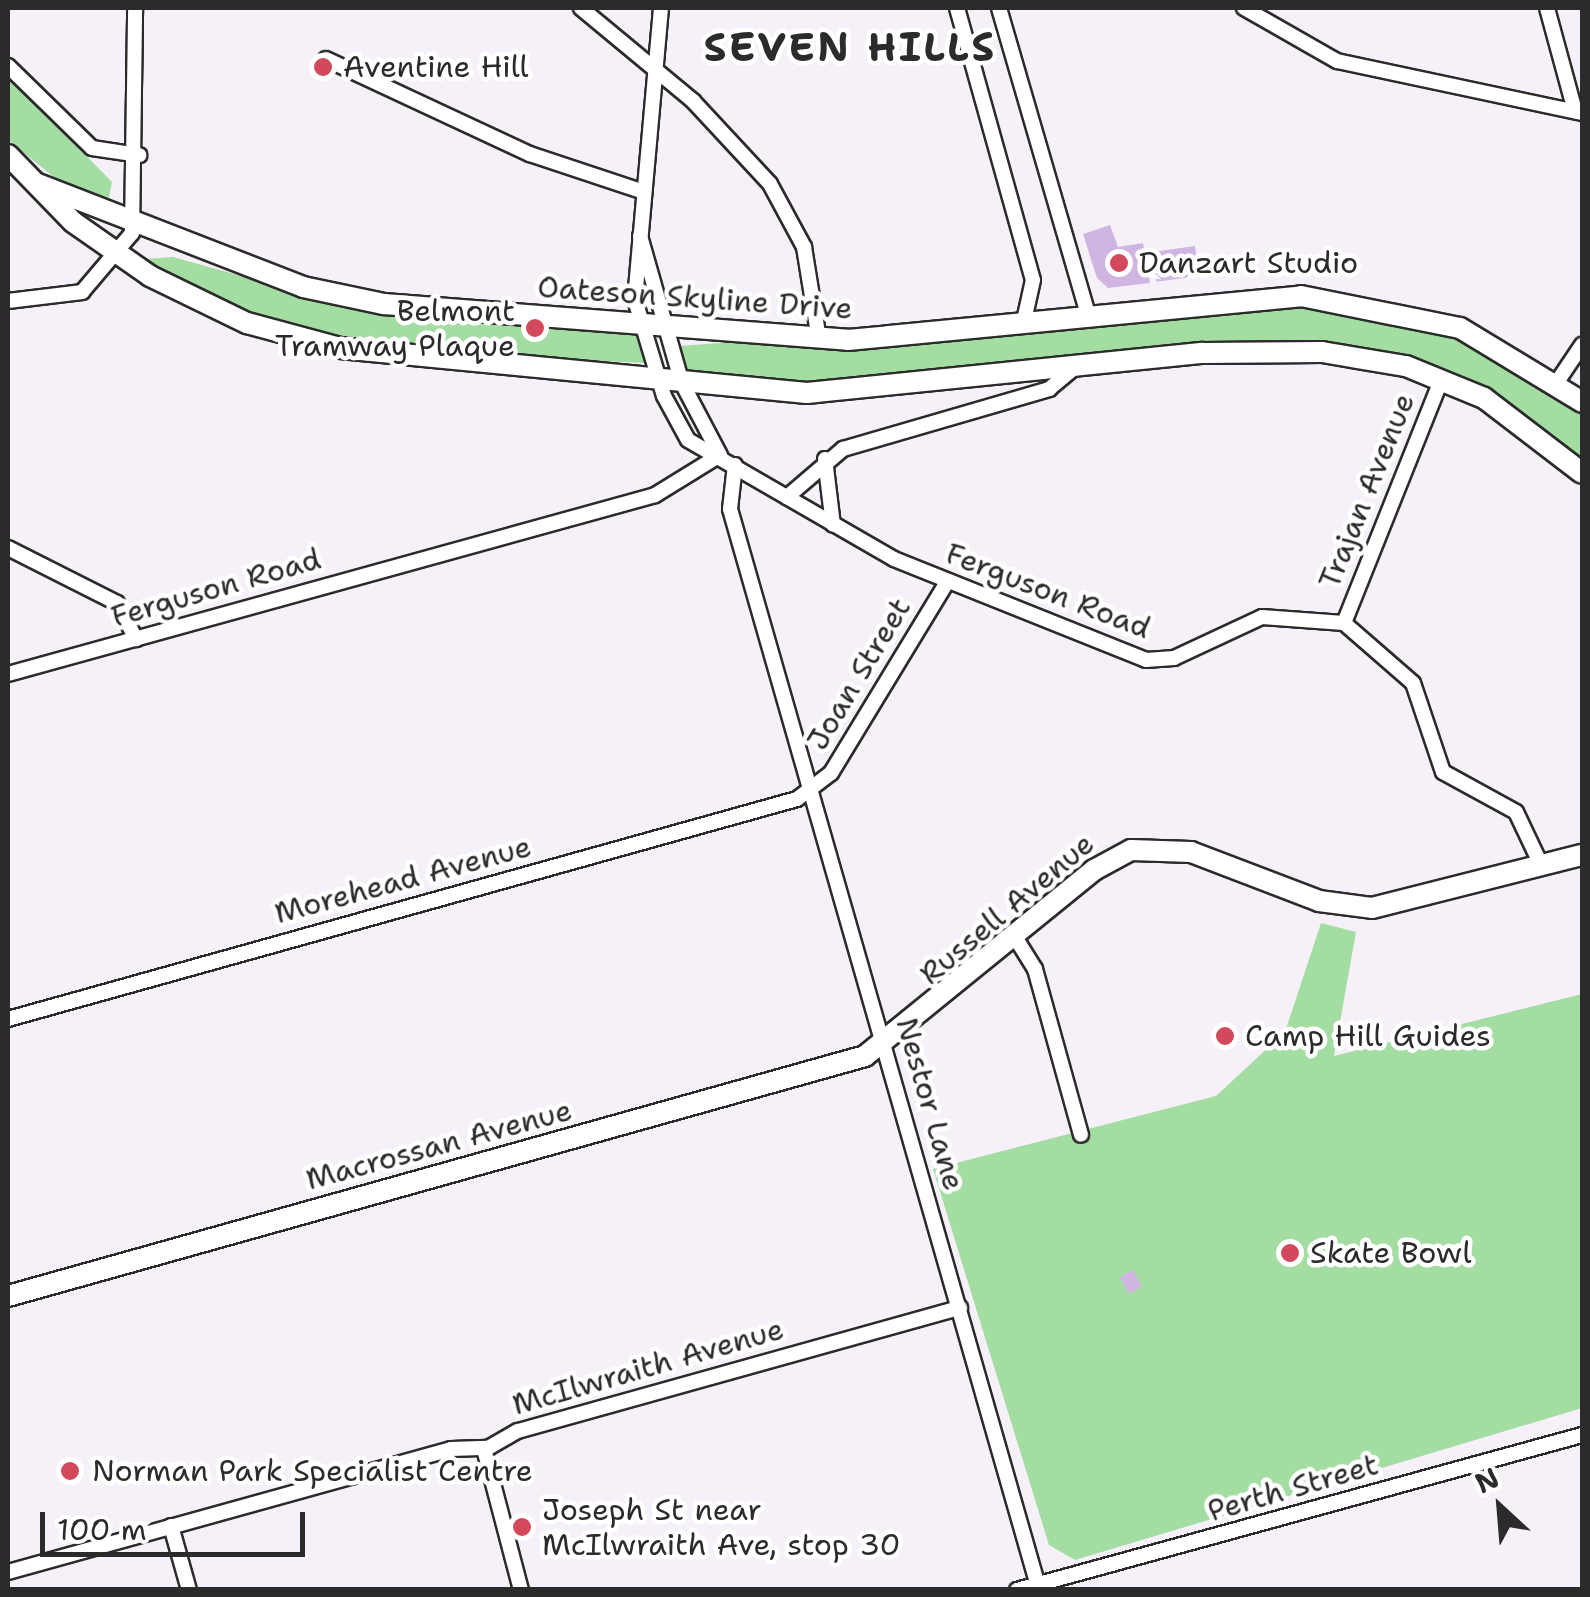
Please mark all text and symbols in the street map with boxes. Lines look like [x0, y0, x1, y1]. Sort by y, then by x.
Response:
district label: SEVEN HILLS [703, 23, 997, 71]
place label: Aventine Hill [343, 49, 529, 85]
marker: Aventine Hill [312, 56, 334, 78]
place label: Danzart Studio [1139, 245, 1358, 281]
marker: Danzart Studio [1108, 252, 1130, 274]
street label: Oateson Skyline Drive [536, 269, 854, 327]
place label: Belmont Tramway Plaque [275, 293, 515, 364]
marker: Belmont Tramway Plaque [524, 317, 546, 339]
street label: Trajan Avenue [1311, 388, 1423, 594]
street label: Ferguson Road [941, 535, 1155, 647]
street label: Ferguson Road [107, 541, 325, 635]
street label: Joan Street [799, 591, 919, 757]
street label: Russell Avenue [913, 826, 1101, 992]
street label: Morehead Avenue [271, 828, 535, 932]
street label: Nestor Lane [888, 1014, 972, 1194]
place label: Camp Hill Guides [1245, 1018, 1491, 1054]
marker: Camp Hill Guides [1214, 1025, 1236, 1047]
street label: Macrossan Avenue [302, 1092, 576, 1198]
place label: Skate Bowl [1310, 1235, 1471, 1271]
marker: Skate Bowl [1279, 1242, 1301, 1264]
street label: McIlwraith Avenue [508, 1311, 788, 1423]
street label: Perth Street [1204, 1446, 1382, 1530]
place label: Norman Park Specialist Centre [92, 1453, 533, 1489]
north arrow [1450, 1457, 1550, 1557]
marker: Norman Park Specialist Centre [57, 1458, 83, 1484]
text: N [1469, 1458, 1505, 1502]
scale bar [45, 1492, 310, 1554]
place label: Joseph St near McIlwraith Ave, stop 30 [542, 1492, 900, 1562]
text: 100 m [57, 1509, 147, 1550]
marker: Joseph St near McIlwraith Ave, stop 30 [511, 1516, 533, 1538]

